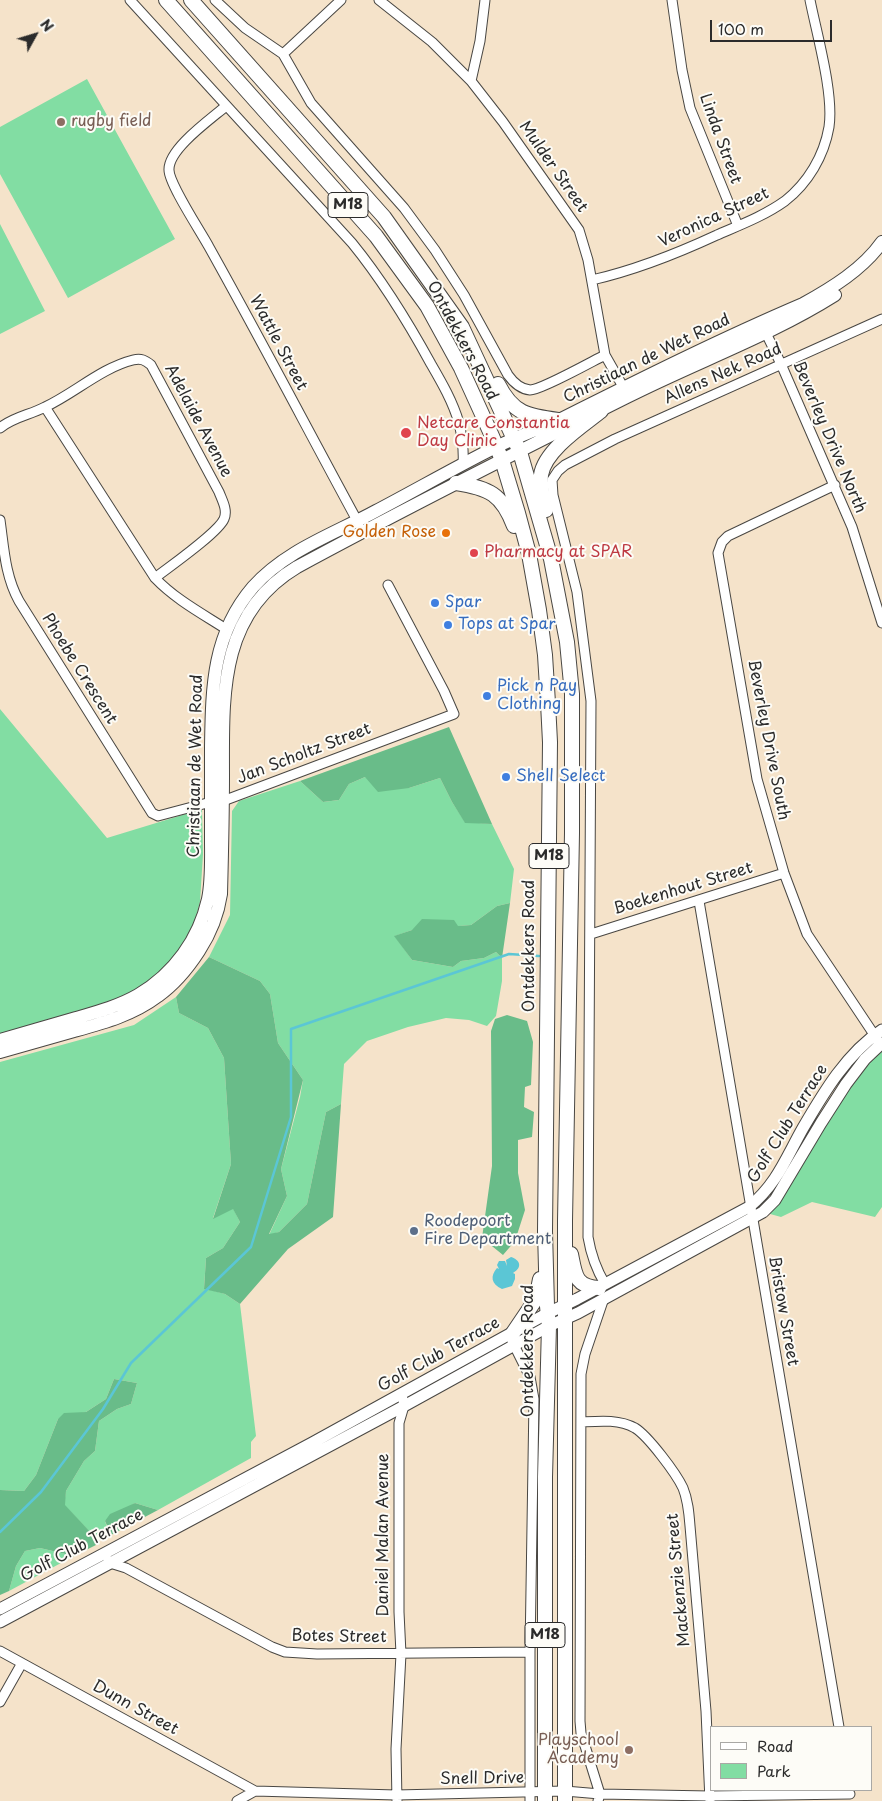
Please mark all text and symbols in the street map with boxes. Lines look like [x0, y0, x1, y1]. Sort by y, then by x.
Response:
north arrow [10, 10, 60, 60]
scale bar [712, 10, 834, 42]
text: N [35, 14, 59, 36]
text: 100 m [718, 17, 764, 40]
street label: Linda Street [695, 91, 745, 187]
place label: rugby field [71, 112, 152, 132]
marker: rugby field [55, 116, 67, 128]
street label: Mulder Street [515, 118, 591, 216]
street label: Veronica Street [656, 184, 772, 252]
road number: M18 [328, 192, 368, 218]
street label: Ontdekkers Road [422, 278, 502, 404]
street label: Wattle Street [245, 292, 311, 394]
street label: Christiaan de Wet Road [560, 310, 734, 408]
street label: Allens Nek Road [661, 339, 785, 409]
street label: Beverley Drive North [788, 358, 870, 516]
street label: Adelaide Avenue [160, 361, 236, 481]
place label: Netcare Constantia Day Clinic [417, 414, 570, 452]
marker: Netcare Constantia Day Clinic [399, 426, 413, 440]
place label: Golden Rose [343, 523, 436, 543]
marker: Golden Rose [440, 527, 452, 539]
place label: Pharmacy at SPAR [484, 543, 633, 563]
marker: Pharmacy at SPAR [468, 547, 480, 559]
place label: Spar [445, 593, 481, 613]
marker: Spar [429, 597, 441, 609]
street label: Phoebe Crescent [37, 610, 121, 728]
place label: Tops at Spar [458, 615, 556, 635]
marker: Tops at Spar [442, 619, 454, 631]
street label: Beverley Drive South [743, 658, 793, 822]
street label: Christiaan de Wet Road [185, 674, 207, 858]
place label: Pick n Pay Clothing [497, 677, 577, 715]
marker: Pick n Pay Clothing [481, 690, 493, 702]
street label: Jan Scholtz Street [234, 720, 374, 788]
place label: Shell Select [516, 767, 605, 787]
marker: Shell Select [500, 771, 512, 783]
road number: M18 [529, 844, 569, 868]
street label: Boekenhout Street [611, 859, 755, 919]
street label: Ontdekkers Road [520, 880, 540, 1012]
street label: Golf Club Terrace [744, 1061, 832, 1187]
place label: Roodepoort Fire Department [424, 1212, 551, 1250]
marker: Roodepoort Fire Department [408, 1225, 420, 1237]
street label: Bristow Street [764, 1255, 802, 1367]
street label: Ontdekkers Road [519, 1285, 539, 1417]
street label: Golf Club Terrace [375, 1314, 503, 1396]
street label: Daniel Malan Avenue [374, 1453, 394, 1617]
street label: Golf Club Terrace [17, 1506, 147, 1586]
street label: Mackenzie Street [664, 1512, 694, 1648]
road number: M18 [525, 1622, 565, 1648]
street label: Botes Street [291, 1627, 387, 1647]
street label: Dunn Street [89, 1676, 181, 1740]
legend [710, 1726, 872, 1791]
place label: Playschool Academy [538, 1731, 619, 1769]
text: Road [757, 1734, 793, 1757]
marker: Playschool Academy [623, 1744, 635, 1756]
text: Park [757, 1759, 791, 1782]
street label: Snell Drive [440, 1769, 524, 1789]

